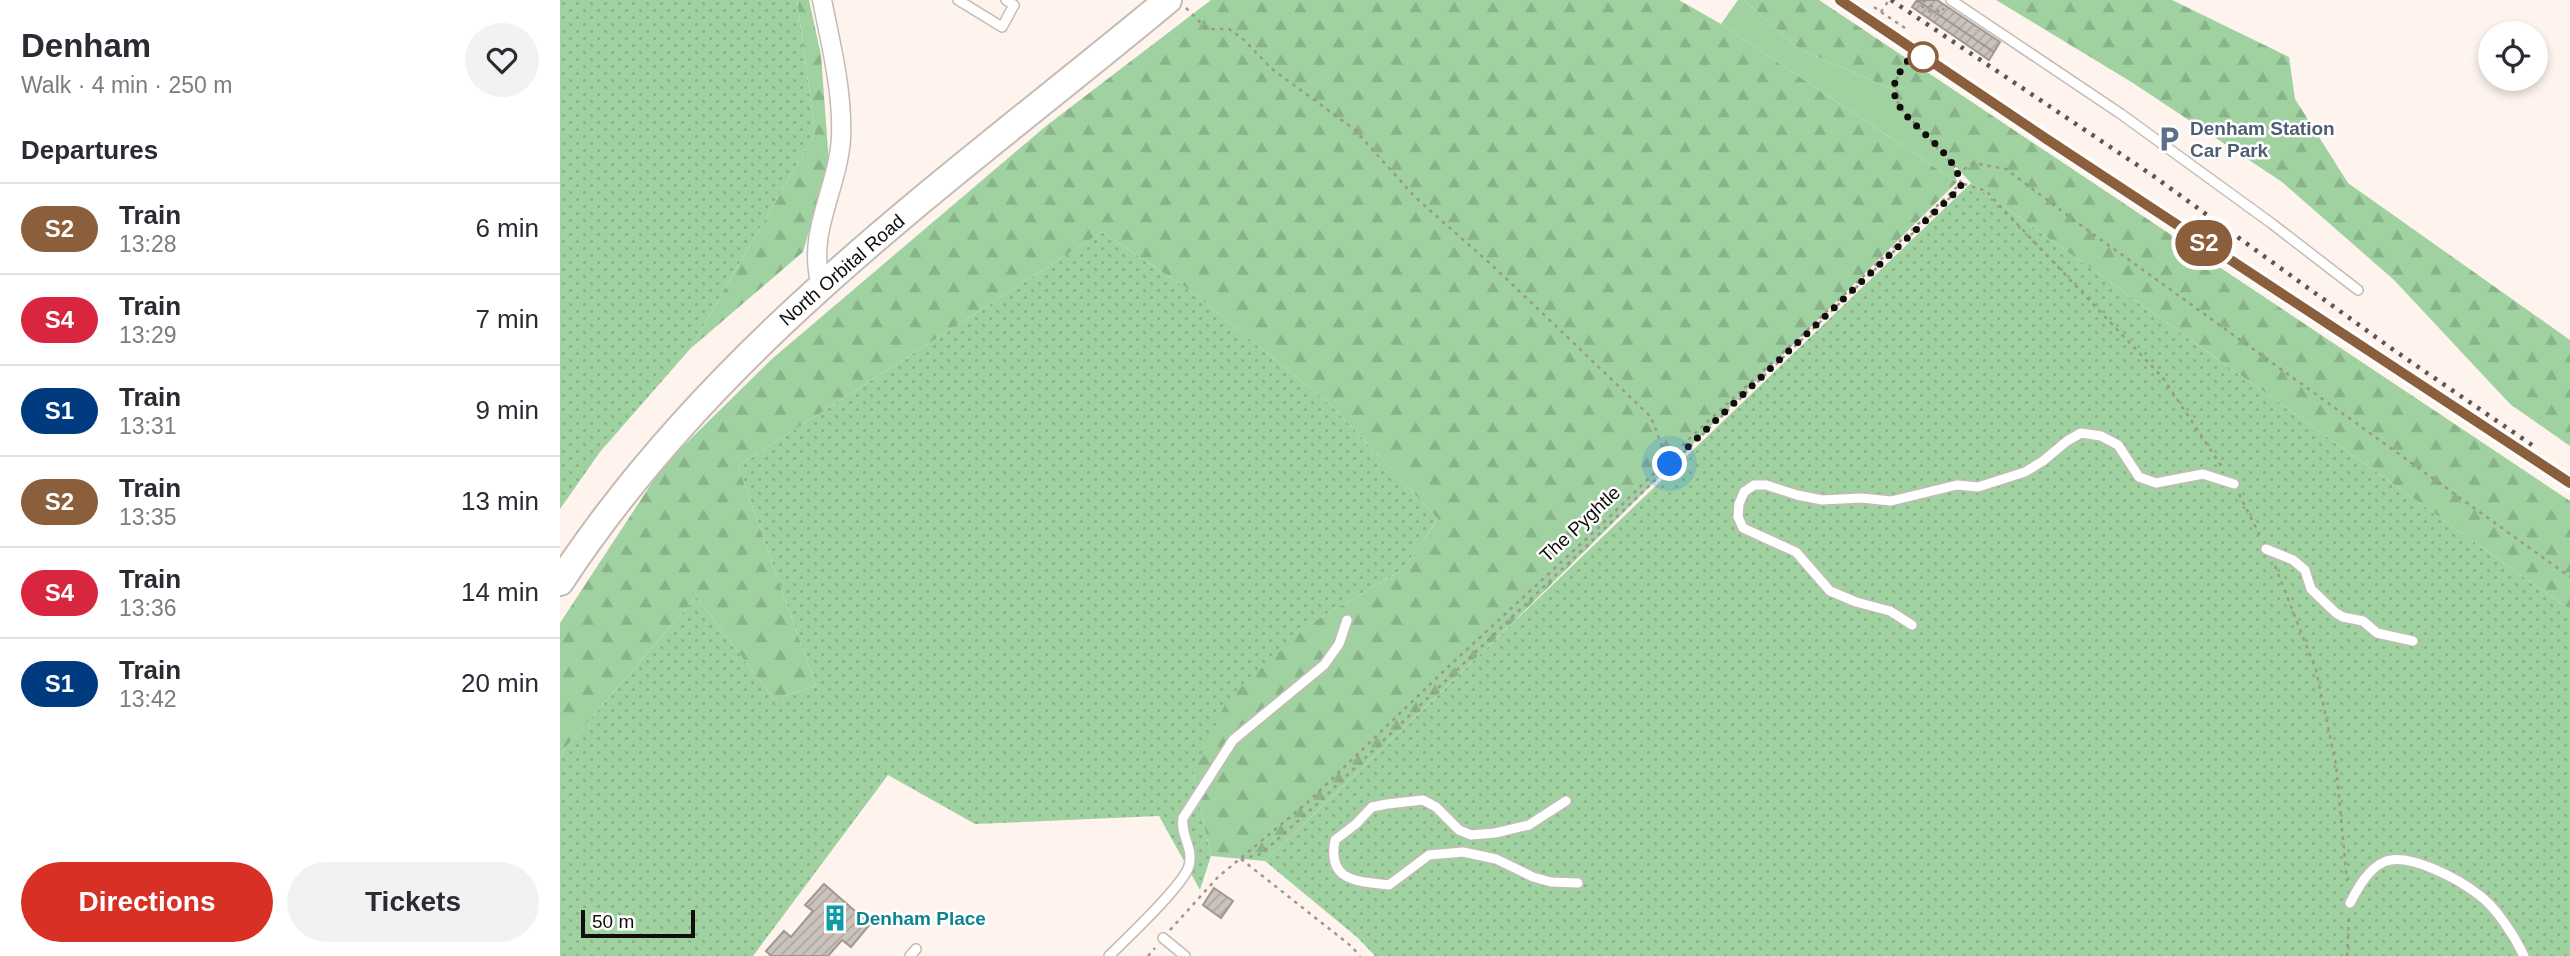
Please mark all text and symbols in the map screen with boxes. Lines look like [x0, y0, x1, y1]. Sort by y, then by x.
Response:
map controls [2478, 21, 2548, 91]
button: locate [2478, 21, 2548, 91]
button: heart [465, 23, 539, 97]
text: Denham [21, 27, 151, 64]
unlabelled marker [1908, 42, 1938, 72]
text: Walk · 4 min · 250 m [21, 72, 232, 98]
place label: Denham Station Car Park [2190, 118, 2335, 161]
parking icon: Denham Station Car Park [2154, 124, 2184, 154]
text: Departures [21, 135, 158, 165]
text: Train [119, 200, 181, 230]
street label: North Orbital Road [775, 210, 909, 330]
text: 6 min [475, 213, 539, 243]
text: S2 [45, 215, 74, 242]
line badge: S2 [2172, 220, 2236, 266]
text: S2 [2189, 229, 2219, 256]
text: 13:28 [119, 231, 177, 257]
text: Train [119, 291, 181, 321]
text: 7 min [475, 304, 539, 334]
text: S4 [45, 306, 74, 333]
text: 13:29 [119, 322, 177, 348]
text: Train [119, 382, 181, 412]
text: 9 min [475, 395, 539, 425]
text: S1 [45, 397, 74, 424]
text: 13:31 [119, 413, 177, 439]
your location [1652, 446, 1687, 481]
text: Train [119, 473, 181, 503]
street label: The Pyghtle [1536, 482, 1624, 566]
text: 13 min [461, 486, 539, 516]
text: S2 [45, 488, 74, 515]
text: 13:35 [119, 504, 177, 530]
text: Train [119, 564, 181, 594]
text: 14 min [461, 577, 539, 607]
text: S4 [45, 579, 74, 606]
text: 13:36 [119, 595, 177, 621]
text: Train [119, 655, 181, 685]
text: 20 min [461, 668, 539, 698]
text: S1 [45, 670, 74, 697]
text: 13:42 [119, 686, 177, 712]
button: Directions [21, 862, 273, 942]
button: Tickets [287, 862, 539, 942]
building icon: Denham Place [820, 903, 850, 933]
scale bar [581, 907, 695, 939]
place label: Denham Place [856, 908, 986, 929]
text: 50 m [592, 911, 634, 932]

